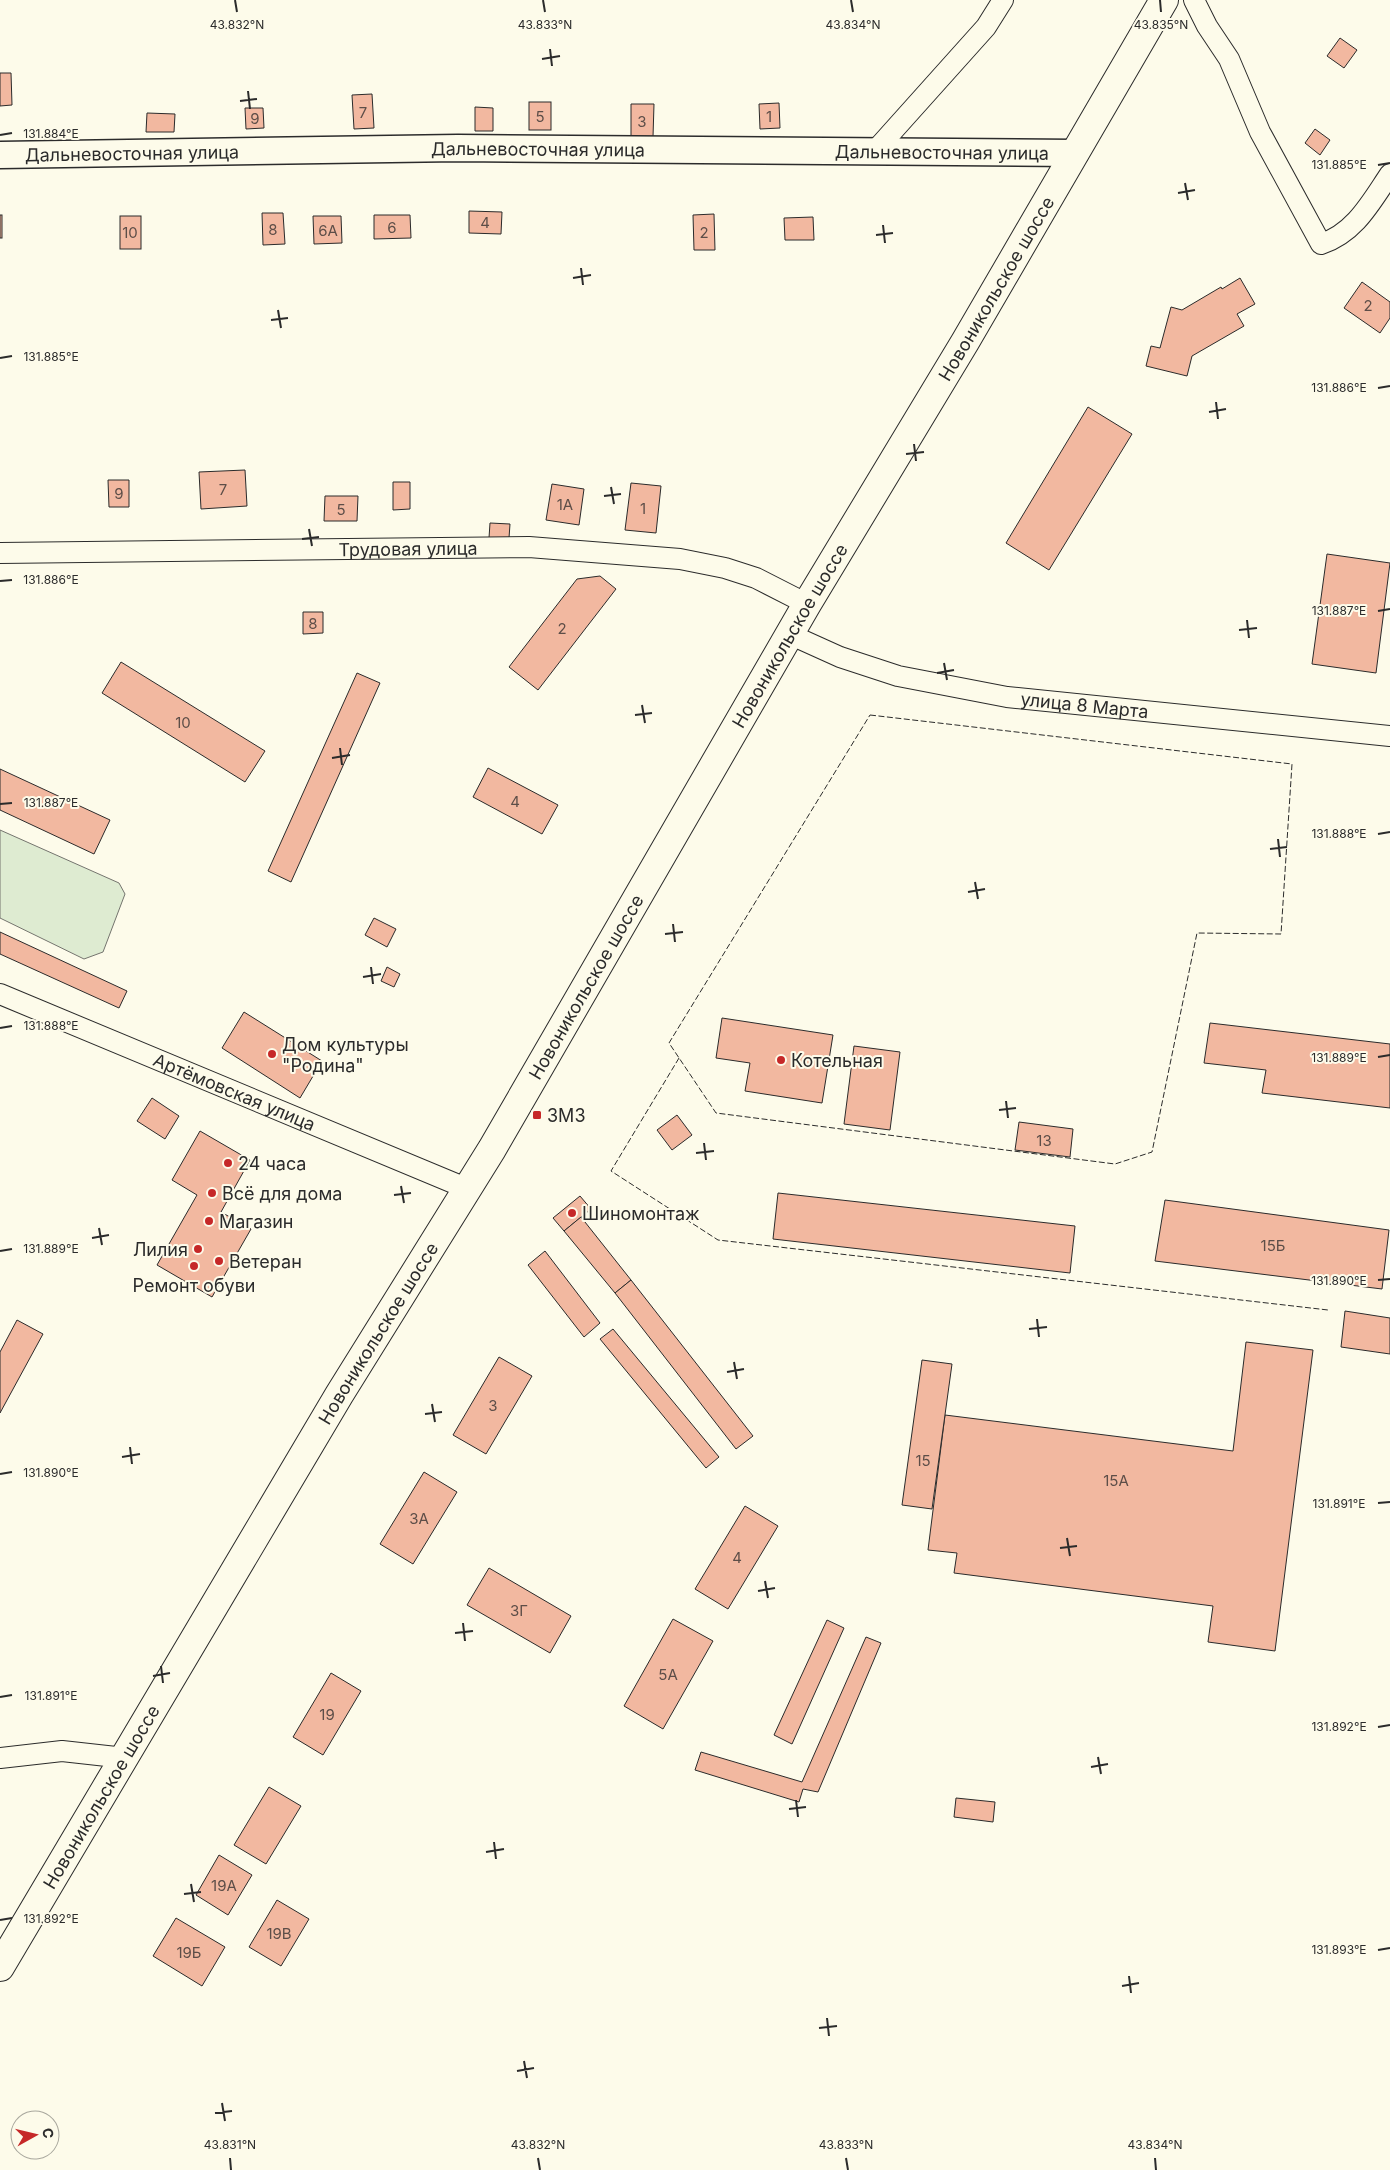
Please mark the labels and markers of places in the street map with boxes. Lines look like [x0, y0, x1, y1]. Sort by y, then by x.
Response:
place label: Дом культуры "Родина" [282, 1034, 409, 1076]
marker: Дом культуры "Родина" [266, 1048, 278, 1060]
place label: Котельная [791, 1050, 883, 1071]
marker: Котельная [775, 1054, 787, 1066]
place label: ЗМЗ [547, 1105, 586, 1126]
marker: ЗМЗ [531, 1109, 543, 1121]
place label: 24 часа [238, 1153, 306, 1174]
marker: 24 часа [222, 1157, 234, 1169]
place label: Всё для дома [222, 1183, 342, 1204]
marker: Всё для дома [206, 1187, 218, 1199]
place label: Шиномонтаж [582, 1203, 700, 1224]
marker: Шиномонтаж [566, 1207, 578, 1219]
place label: Магазин [219, 1211, 294, 1232]
marker: Магазин [203, 1215, 215, 1227]
place label: Лилия [133, 1239, 188, 1260]
marker: Лилия [192, 1243, 204, 1255]
place label: Ветеран [229, 1251, 302, 1272]
marker: Ветеран [213, 1255, 225, 1267]
marker: Ремонт обуви [188, 1260, 200, 1272]
place label: Ремонт обуви [132, 1275, 256, 1296]

